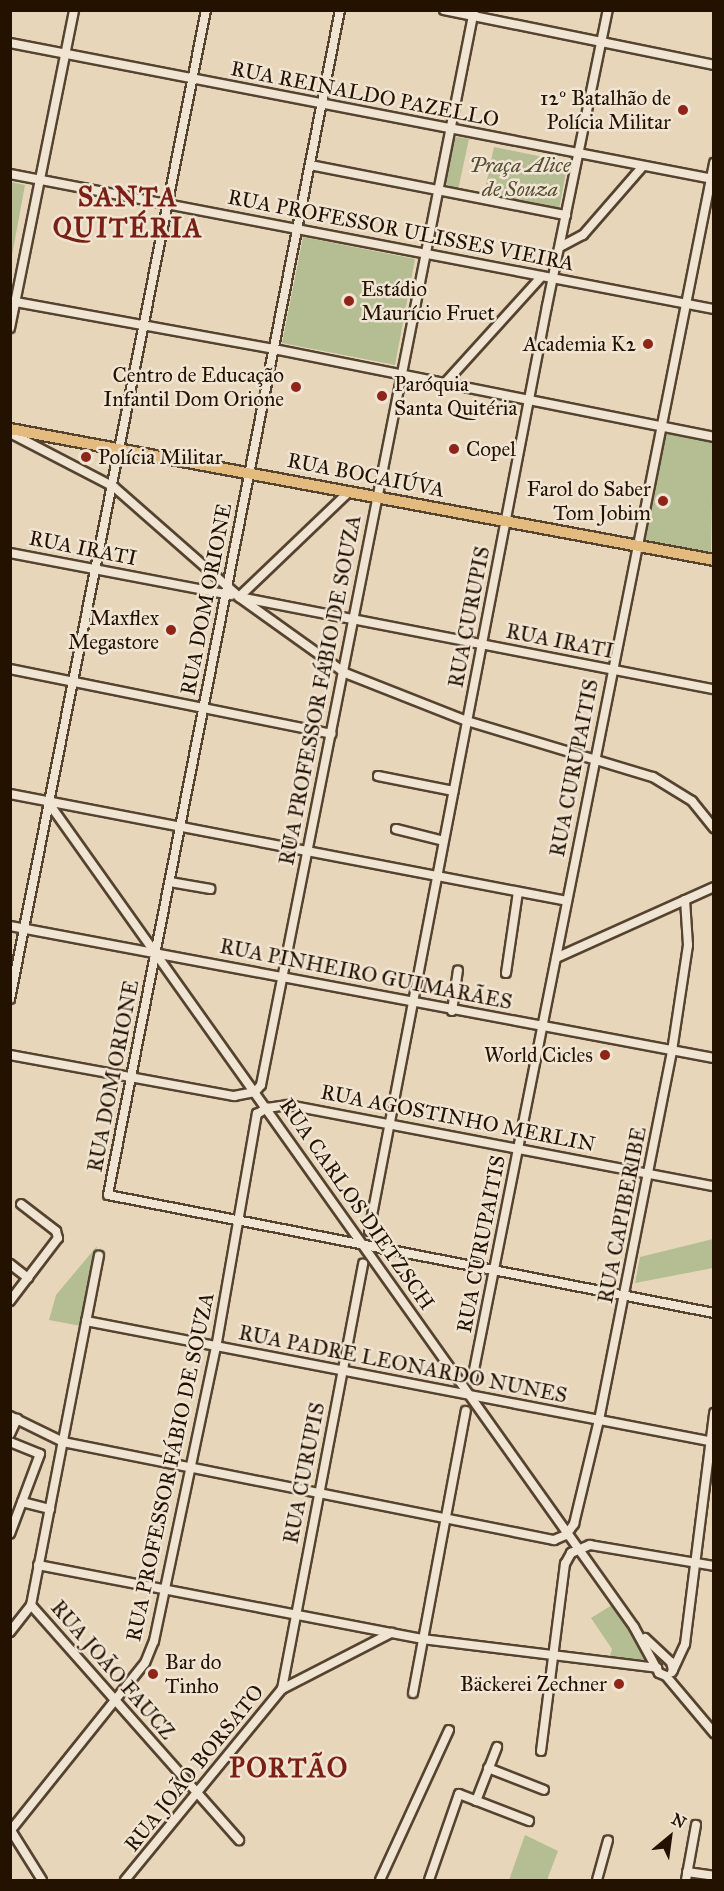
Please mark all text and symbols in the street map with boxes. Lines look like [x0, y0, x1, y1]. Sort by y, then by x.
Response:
street label: RUA REINALDO PAZELLO [229, 56, 501, 132]
place label: 12º Batalhão de Polícia Militar [540, 85, 671, 135]
marker: 12º Batalhão de Polícia Militar [676, 103, 690, 117]
park label: Praça Alice de Souza [469, 152, 571, 202]
district label: SANTA QUITÉRIA [53, 180, 203, 243]
street label: RUA PROFESSOR ULISSES VIEIRA [226, 184, 576, 276]
place label: Estádio Maurício Fruet [361, 276, 495, 326]
marker: Estádio Maurício Fruet [342, 294, 356, 308]
place label: Academia K2 [523, 331, 636, 357]
marker: Academia K2 [641, 337, 655, 351]
place label: Centro de Educação Infantil Dom Orione [103, 362, 284, 412]
place label: Paróquia Santa Quitéria [394, 371, 517, 421]
marker: Centro de Educação Infantil Dom Orione [289, 380, 303, 394]
marker: Paróquia Santa Quitéria [375, 389, 389, 403]
place label: Copel [466, 436, 516, 462]
marker: Copel [447, 442, 461, 456]
place label: Polícia Militar [98, 444, 223, 470]
street label: RUA BOCAIÚVA [285, 447, 447, 503]
marker: Polícia Militar [79, 450, 93, 464]
place label: Farol do Saber Tom Jobim [527, 476, 651, 526]
marker: Farol do Saber Tom Jobim [656, 494, 670, 508]
street label: RUA DOM ORIONE [175, 501, 237, 697]
street label: RUA PROFESSOR FÁBIO DE SOUZA [274, 513, 366, 867]
street label: RUA IRATI [27, 525, 139, 571]
street label: RUA CURUPIS [443, 544, 495, 690]
place label: Maxflex Megastore [68, 605, 159, 655]
street label: RUA IRATI [504, 618, 616, 664]
marker: Maxflex Megastore [164, 623, 178, 637]
street label: RUA CURUPAITIS [544, 677, 604, 859]
street label: RUA PINHEIRO GUIMARÃES [218, 933, 514, 1015]
street label: RUA DOM ORIONE [82, 978, 144, 1174]
place label: World Cicles [484, 1042, 593, 1068]
marker: World Cicles [598, 1048, 612, 1062]
street label: RUA AGOSTINHO MERLIN [319, 1079, 597, 1157]
street label: RUA CARLOS DIETZSCH [274, 1093, 440, 1315]
street label: RUA CAPIBERIBE [593, 1125, 651, 1305]
street label: RUA CURUPAITIS [451, 1153, 511, 1335]
street label: RUA PROFESSOR FÁBIO DE SOUZA [121, 1290, 219, 1644]
street label: RUA PADRE LEONARDO NUNES [237, 1320, 569, 1408]
street label: RUA CURUPIS [278, 1400, 330, 1546]
street label: RUA JOÃO FAUCZ [46, 1595, 180, 1745]
place label: Bar do Tinho [165, 1649, 221, 1699]
marker: Bar do Tinho [146, 1667, 160, 1681]
place label: Bäckerei Zechner [460, 1671, 607, 1697]
marker: Bäckerei Zechner [612, 1677, 626, 1691]
street label: RUA JOÃO BORSATO [119, 1680, 269, 1856]
district label: PORTÃO [229, 1752, 349, 1784]
north arrow [640, 1807, 700, 1867]
text: N [668, 1809, 690, 1832]

